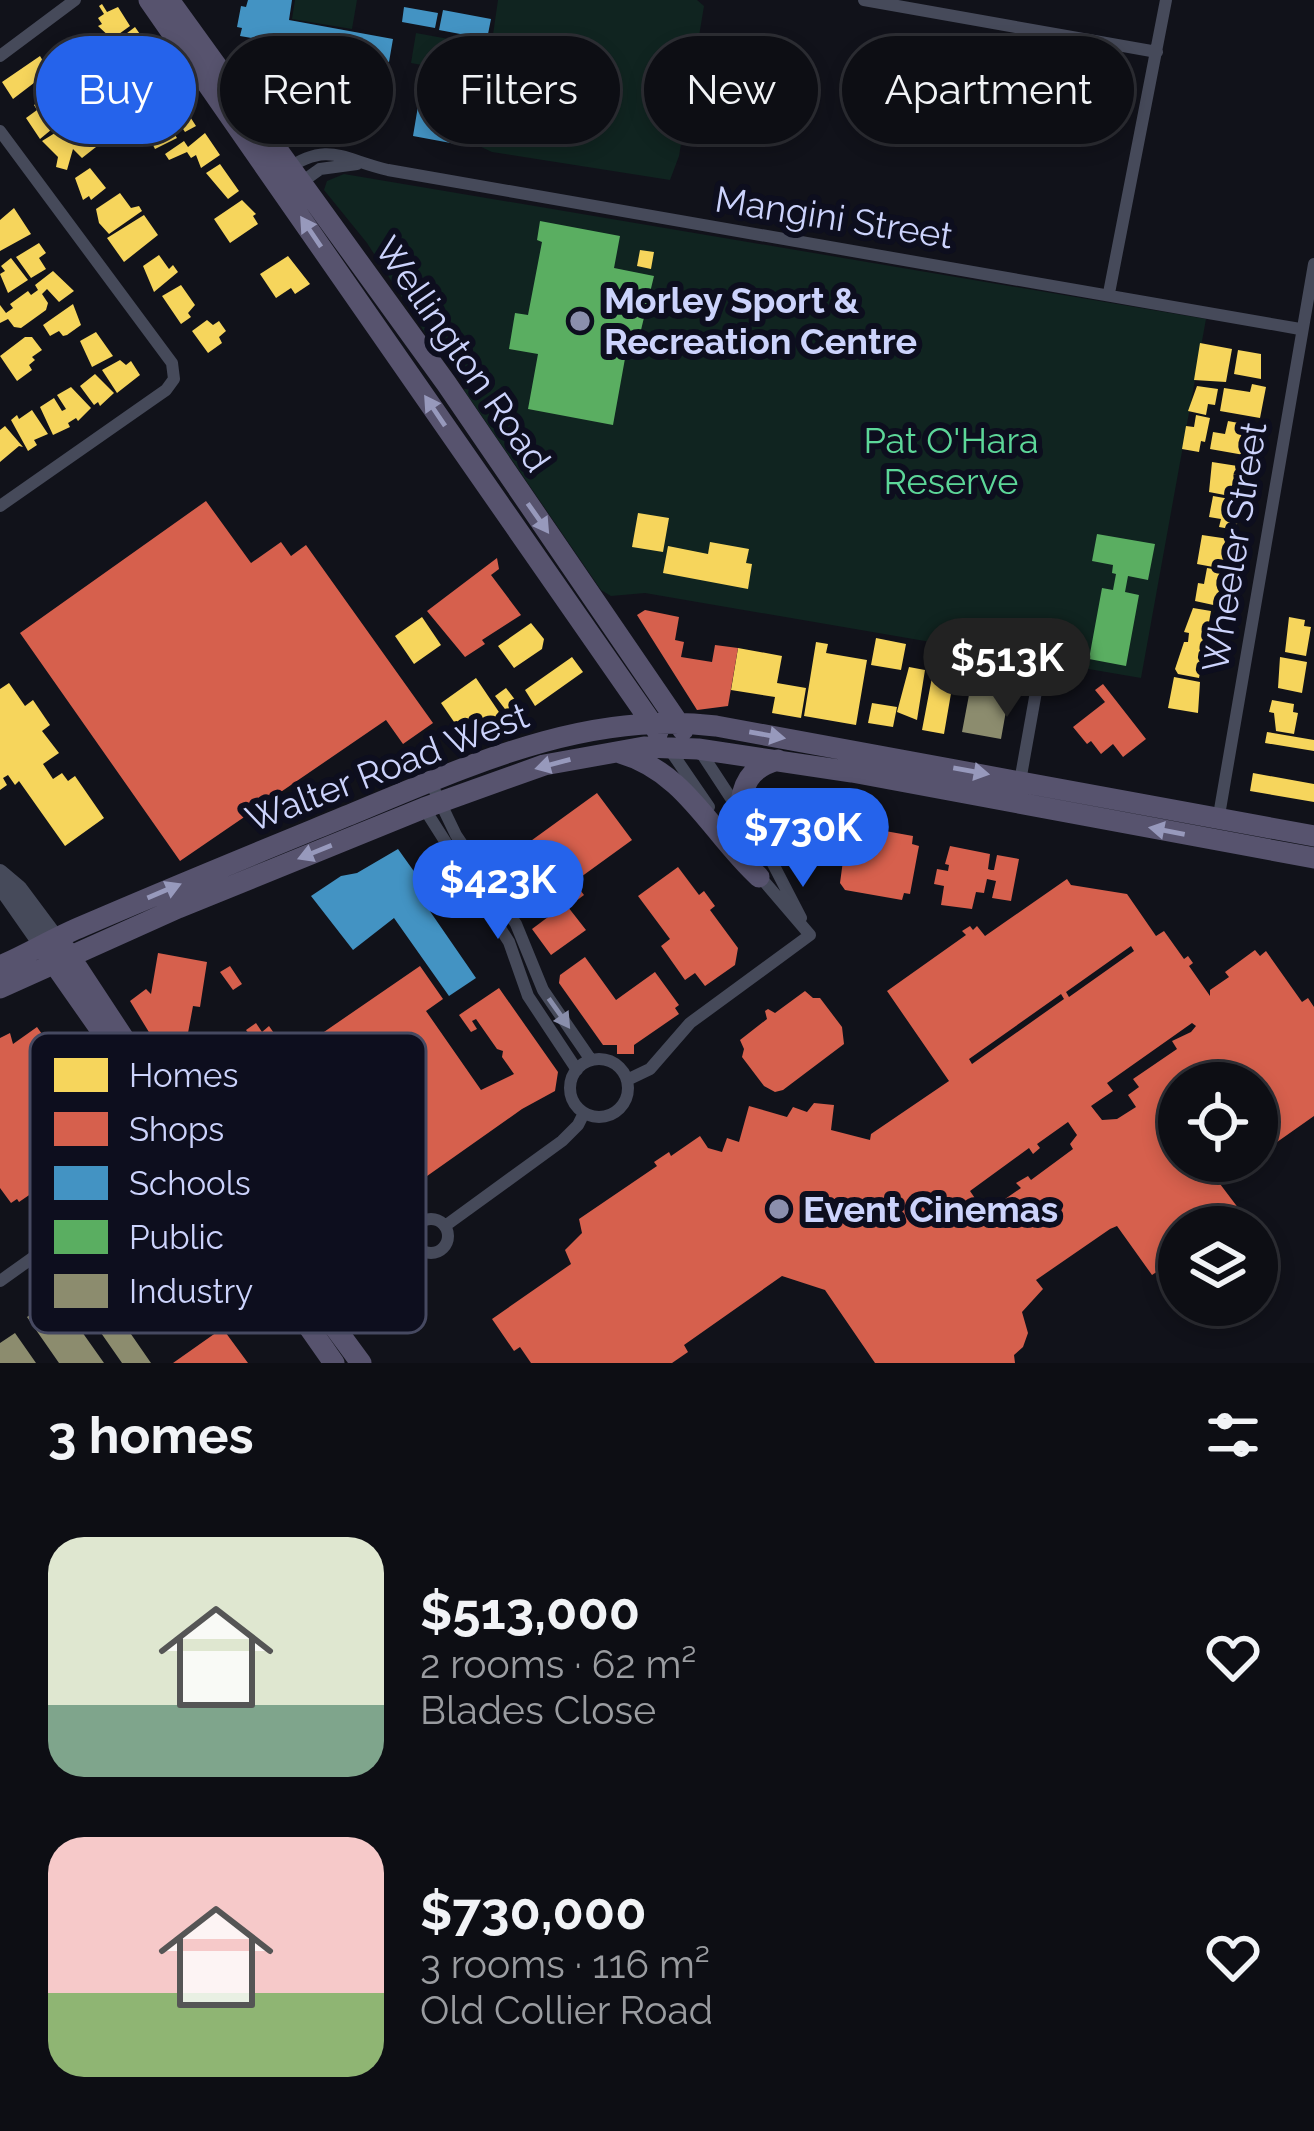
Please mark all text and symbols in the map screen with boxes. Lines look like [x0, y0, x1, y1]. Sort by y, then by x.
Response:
chip: Buy [36, 36, 196, 144]
chip: Rent [220, 36, 393, 144]
chip: Filters [417, 36, 620, 144]
chip: New [644, 36, 818, 144]
chip: Apartment [842, 36, 1134, 144]
street label: Mangini Street [712, 177, 956, 257]
one-way arrow [301, 216, 323, 249]
street label: Wellington Road [366, 229, 560, 479]
place label: Morley Sport & Recreation Centre [604, 279, 917, 362]
marker: Morley Sport & Recreation Centre [567, 308, 593, 334]
one-way arrow [424, 394, 447, 427]
park label: Pat O'Hara Reserve [863, 419, 1039, 502]
street label: Wheeler Street [1193, 419, 1275, 675]
one-way arrow [526, 502, 549, 534]
pin: $513K [923, 618, 1091, 720]
text: $513K [950, 634, 1064, 680]
street label: Walter Road West [240, 694, 534, 840]
one-way arrow [749, 726, 786, 745]
one-way arrow [534, 755, 571, 774]
one-way arrow [953, 762, 990, 781]
pin: $730K [719, 788, 887, 890]
text: $730K [744, 804, 862, 850]
one-way arrow [1148, 821, 1186, 839]
pin: $423K [414, 840, 582, 942]
one-way arrow [297, 843, 333, 862]
text: $423K [440, 856, 556, 902]
one-way arrow [146, 881, 182, 900]
one-way arrow [547, 997, 570, 1030]
legend [30, 1033, 426, 1333]
text: Homes [129, 1056, 238, 1095]
map controls [1158, 1062, 1278, 1326]
button: locate [1158, 1062, 1278, 1182]
text: Shops [129, 1110, 224, 1149]
text: Schools [129, 1164, 251, 1203]
place label: Event Cinemas [803, 1188, 1058, 1230]
marker: Event Cinemas [766, 1196, 792, 1222]
button: layers [1158, 1206, 1278, 1326]
text: Public [129, 1218, 224, 1257]
text: Industry [129, 1272, 253, 1311]
icon: filters [1200, 1402, 1266, 1468]
text: 3 homes [48, 1405, 254, 1465]
text: $513,000 [420, 1581, 640, 1641]
icon: home [144, 1585, 288, 1729]
icon: heart [1200, 1624, 1266, 1690]
text: 2 rooms · 62 m² [420, 1641, 696, 1687]
text: Blades Close [420, 1687, 656, 1733]
text: $730,000 [420, 1881, 647, 1941]
icon: home [144, 1885, 288, 2029]
icon: heart [1200, 1924, 1266, 1990]
text: 3 rooms · 116 m² [420, 1941, 710, 1987]
text: Old Collier Road [420, 1987, 713, 2033]

